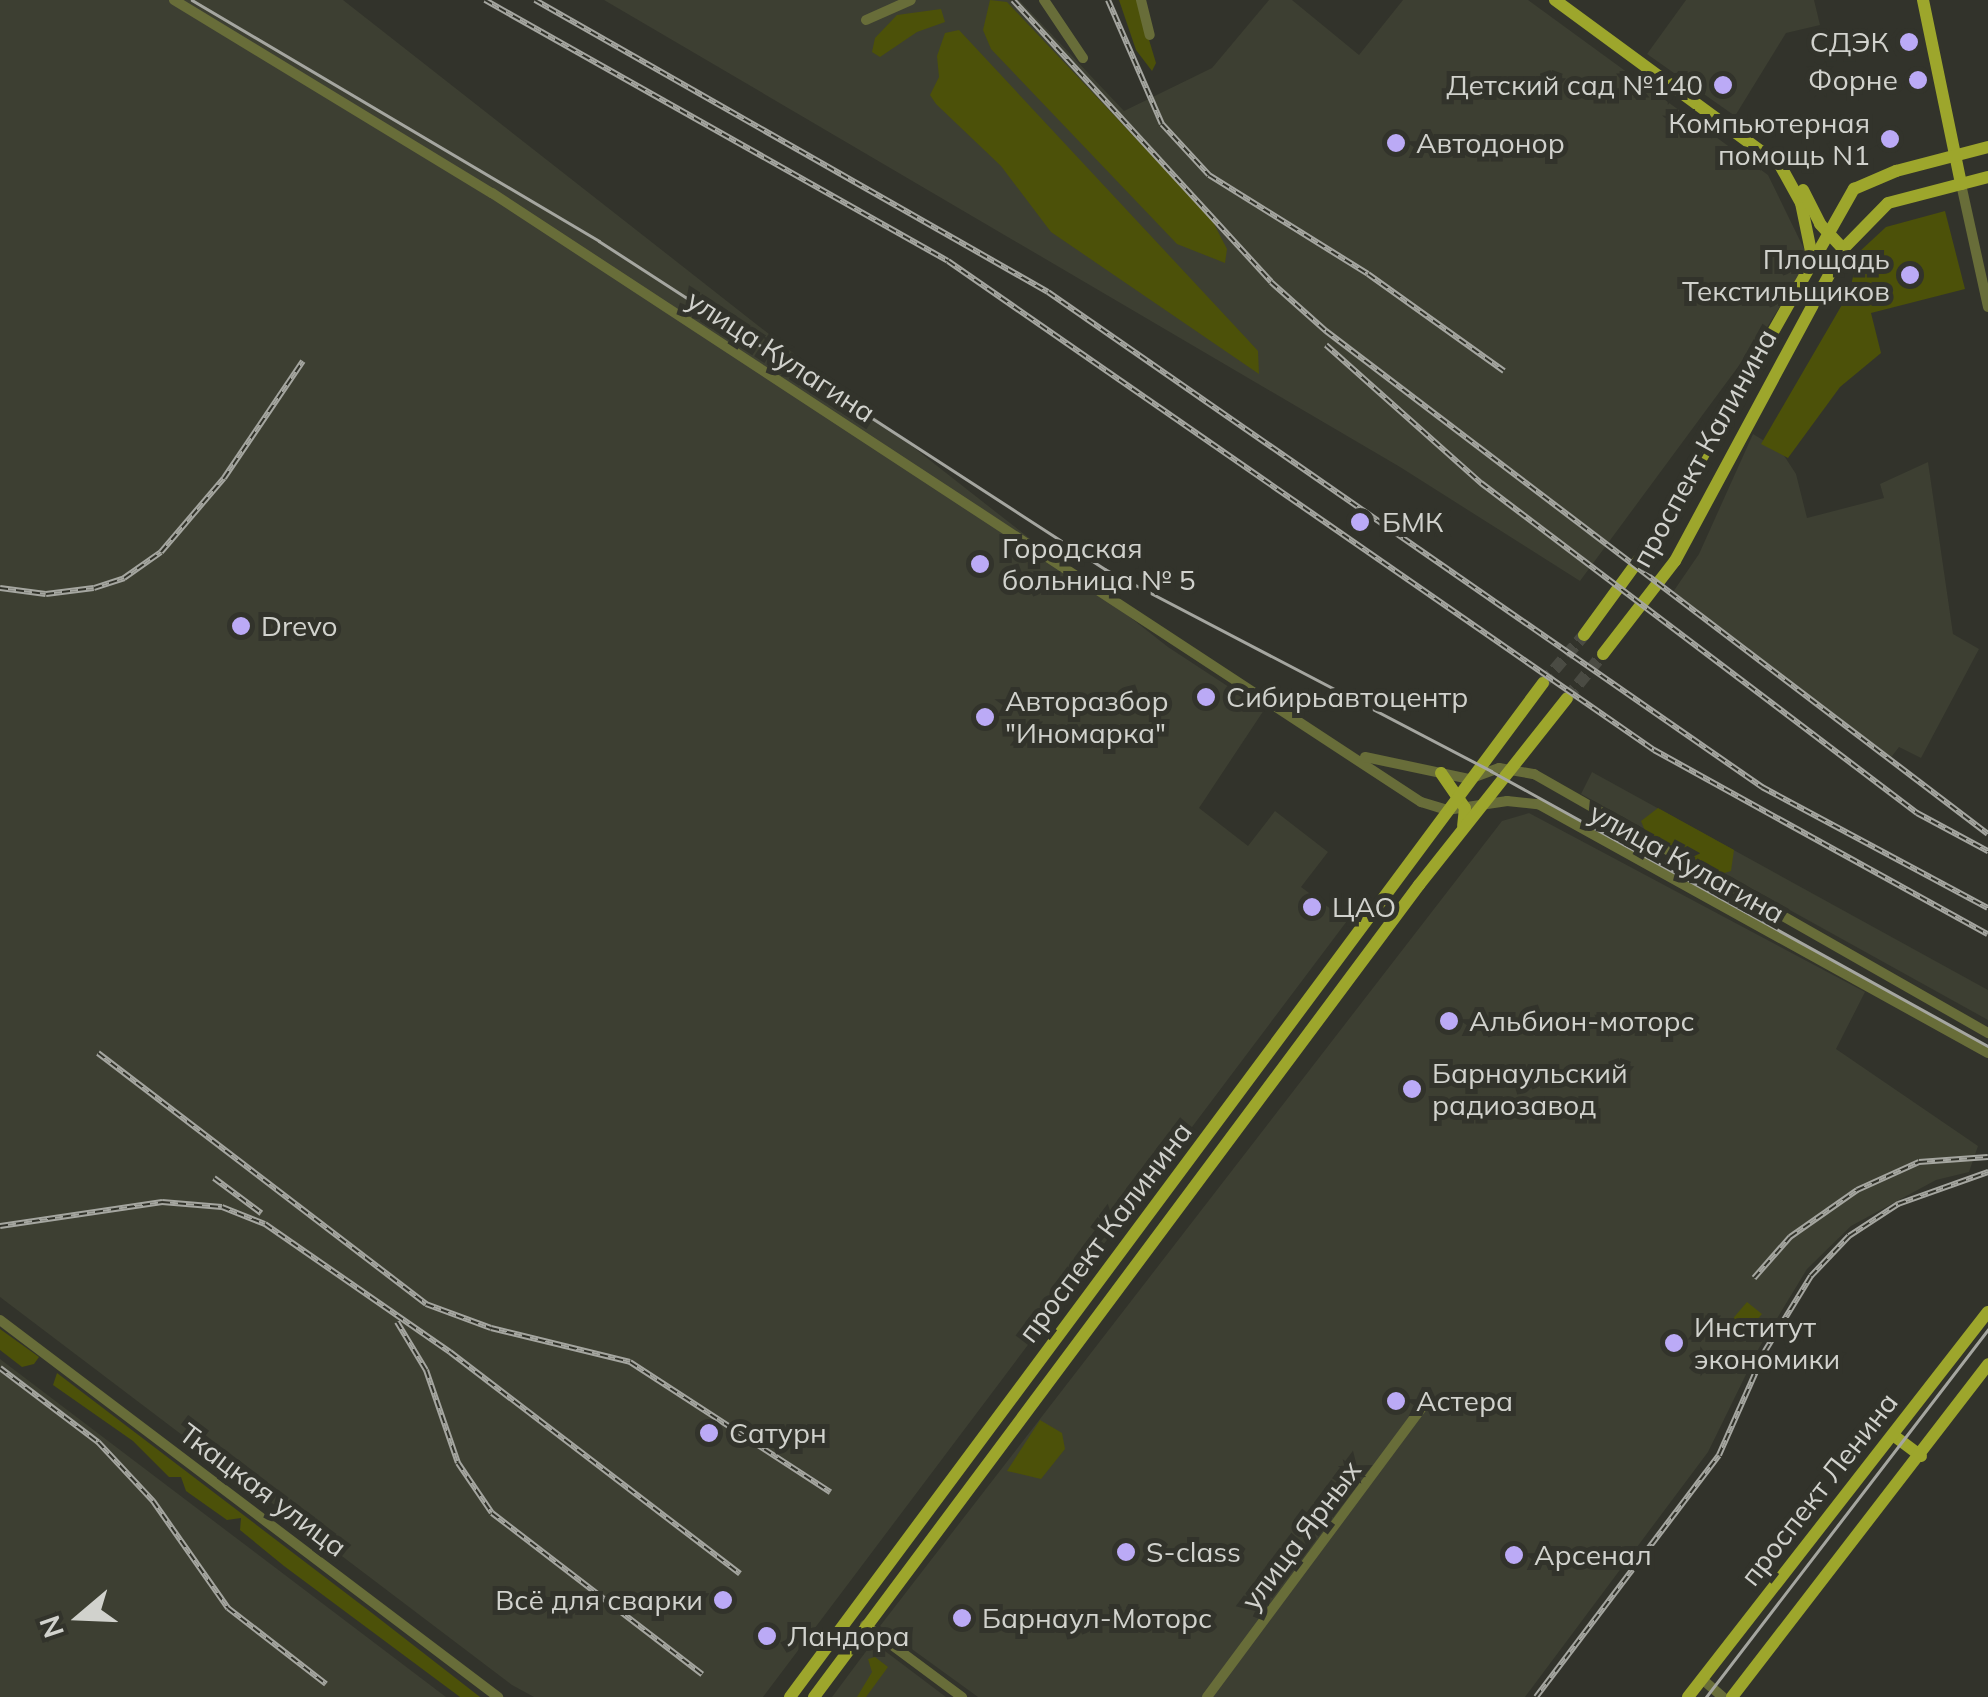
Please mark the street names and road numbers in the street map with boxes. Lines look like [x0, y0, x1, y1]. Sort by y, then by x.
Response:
street label: улица Кулагина [681, 283, 881, 429]
street label: проспект Калинина [1625, 323, 1783, 573]
street label: улица Кулагина [1584, 796, 1790, 930]
street label: проспект Калинина [1011, 1115, 1199, 1349]
street label: проспект Ленина [1733, 1386, 1905, 1592]
street label: Ткацкая улица [173, 1416, 353, 1564]
street label: улица Ярных [1234, 1454, 1368, 1616]

